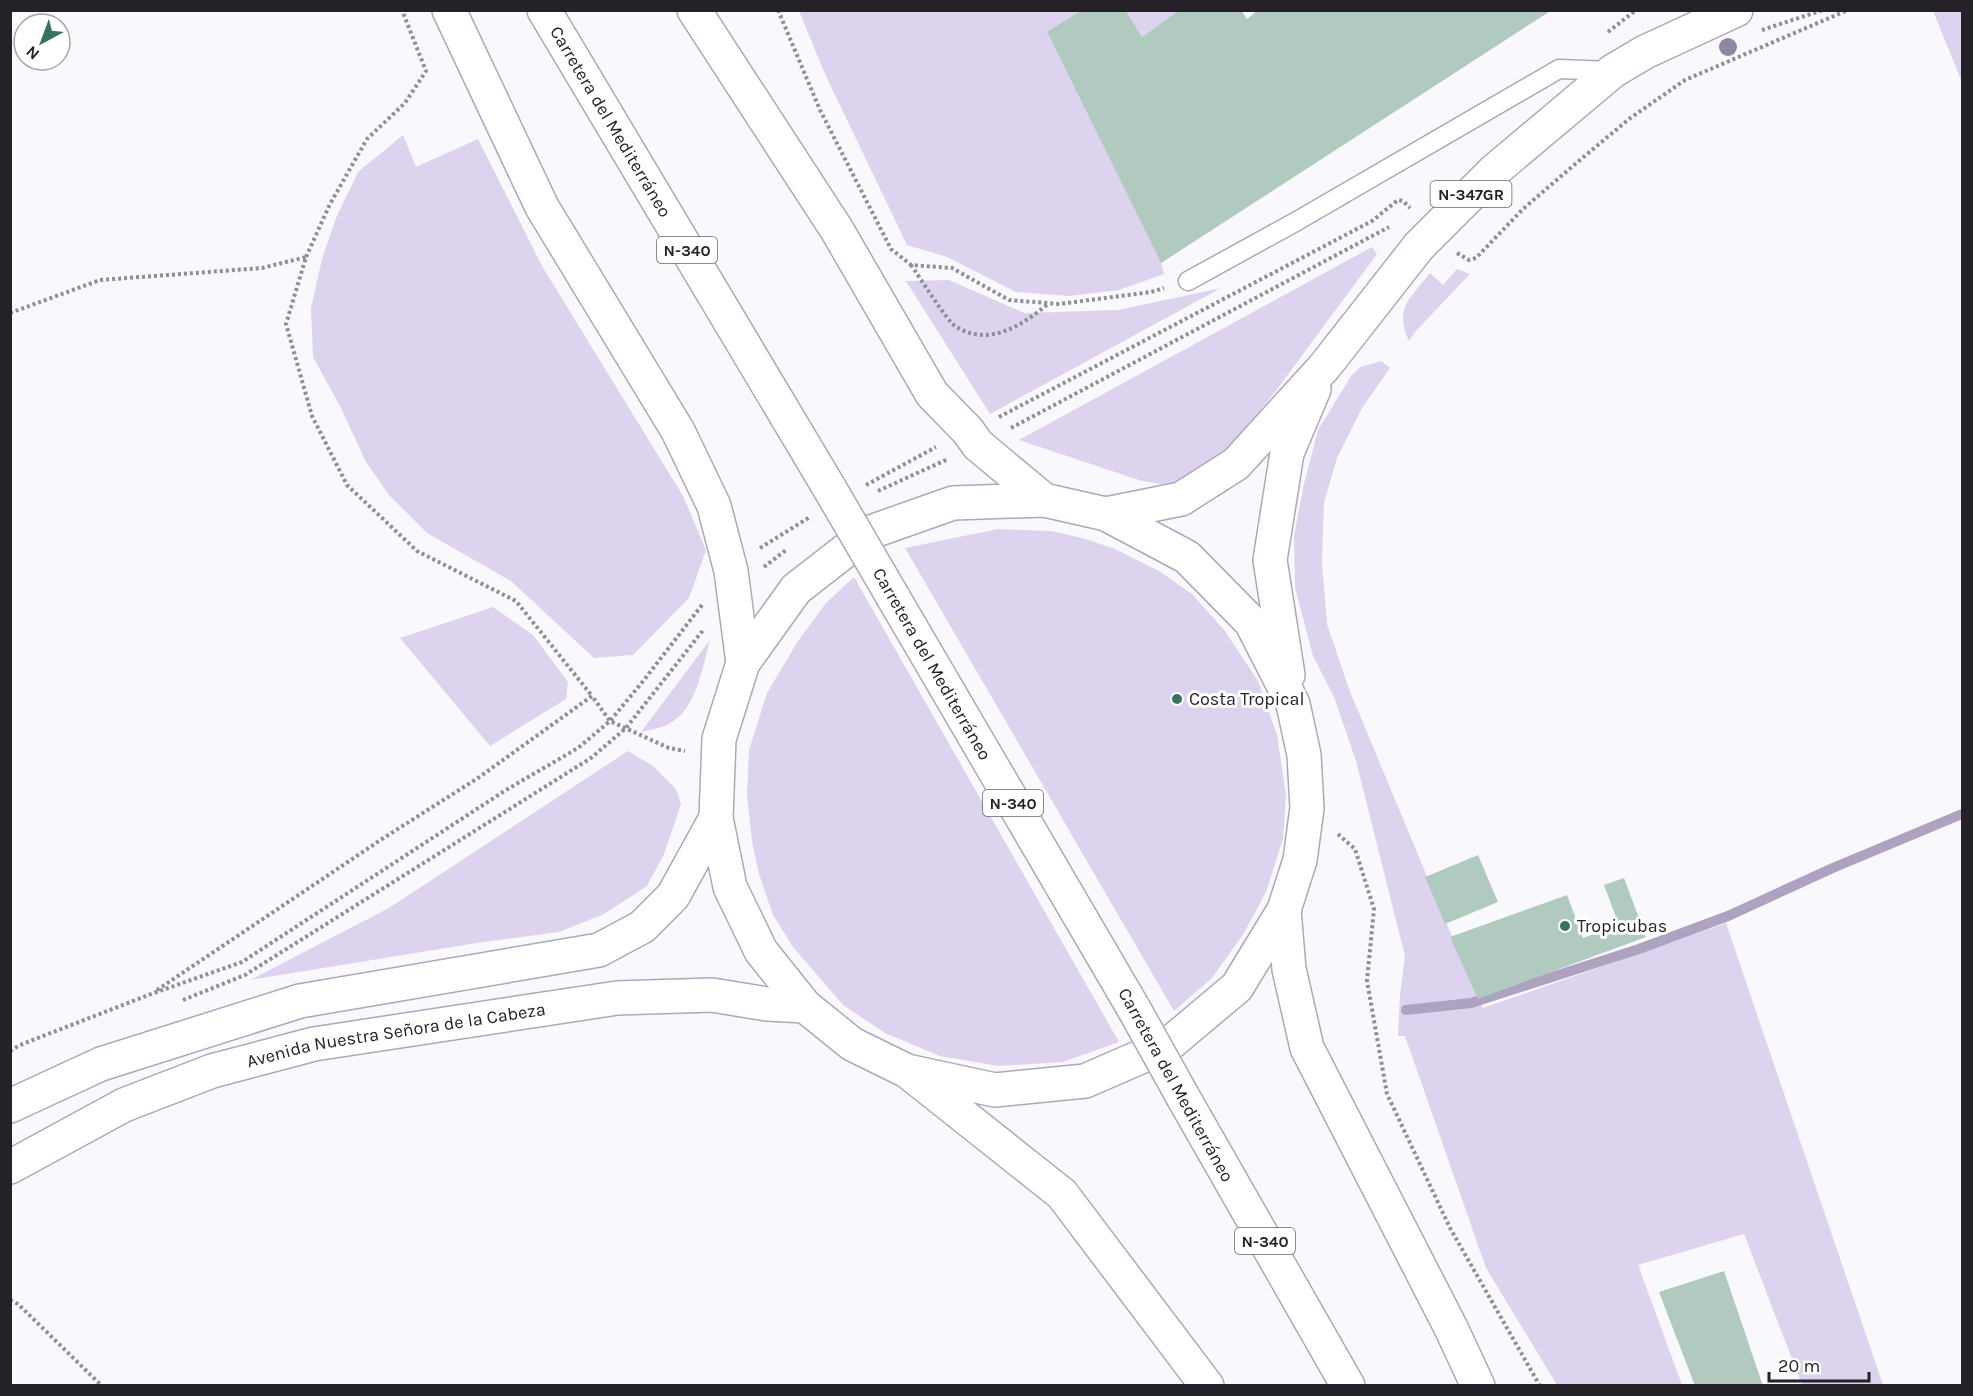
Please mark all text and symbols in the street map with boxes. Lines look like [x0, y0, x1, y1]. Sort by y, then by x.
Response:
north arrow [12, 12, 72, 72]
street label: Carretera del Mediterráneo [545, 22, 676, 221]
text: N [22, 42, 43, 64]
road number: N-347GR [1430, 181, 1512, 207]
road number: N-340 [657, 237, 717, 263]
street label: Carretera del Mediterráneo [868, 564, 996, 764]
place label: Costa Tropical [1189, 688, 1304, 710]
marker: Costa Tropical [1170, 692, 1184, 706]
road number: N-340 [983, 790, 1043, 816]
place label: Tropicubas [1577, 915, 1667, 937]
marker: Tropicubas [1558, 919, 1572, 933]
street label: Carretera del Mediterráneo [1113, 984, 1239, 1186]
street label: Avenida Nuestra Señora de la Cabeza [244, 998, 547, 1072]
road number: N-340 [1235, 1228, 1295, 1254]
scale bar [1769, 1345, 1870, 1383]
text: 20 m [1778, 1355, 1820, 1377]

